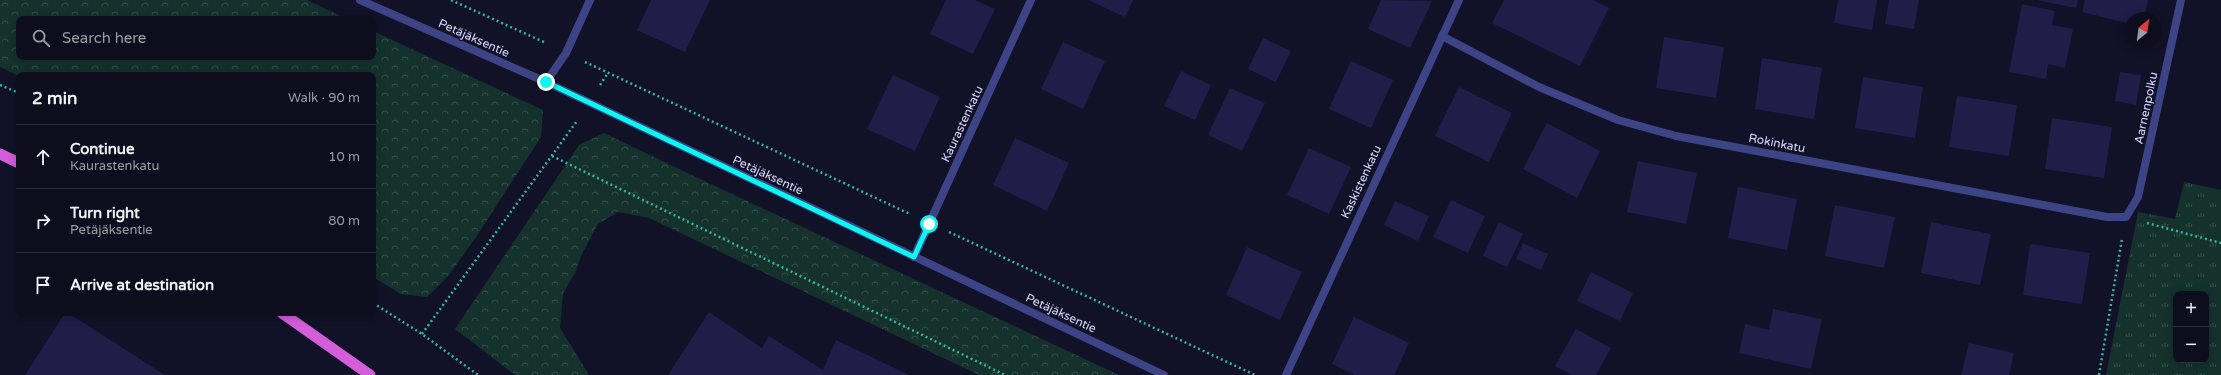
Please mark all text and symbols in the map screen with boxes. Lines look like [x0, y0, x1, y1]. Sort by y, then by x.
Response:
north arrow [2125, 12, 2161, 48]
search box [16, 16, 376, 60]
street label: Petäjäksentie [436, 16, 512, 60]
icon: search [30, 27, 52, 49]
text: Search here [62, 29, 146, 47]
street label: Aarnenpolku [2132, 71, 2160, 145]
route end [537, 73, 555, 91]
street label: Kaurastenkatu [938, 84, 986, 164]
text: 2 min [32, 88, 77, 109]
text: Walk · 90 m [288, 90, 360, 106]
street label: Rokinkatu [1747, 131, 1807, 155]
text: Continue [70, 140, 134, 158]
street label: Kaskistenkatu [1338, 143, 1384, 221]
icon: ahead [32, 146, 54, 168]
text: 10 m [328, 149, 360, 165]
street label: Petäjäksentie [730, 153, 806, 198]
text: Kaurastenkatu [70, 158, 160, 174]
text: Turn right [70, 204, 140, 222]
icon: right [32, 210, 54, 232]
text: 80 m [328, 213, 360, 229]
route start [920, 215, 938, 233]
text: Petäjäksentie [70, 222, 153, 238]
icon: arrive [32, 274, 54, 296]
text: Arrive at destination [70, 276, 214, 294]
street label: Petäjäksentie [1023, 291, 1099, 336]
map controls [2173, 291, 2209, 363]
button: + [2173, 291, 2209, 327]
button: − [2173, 327, 2209, 363]

